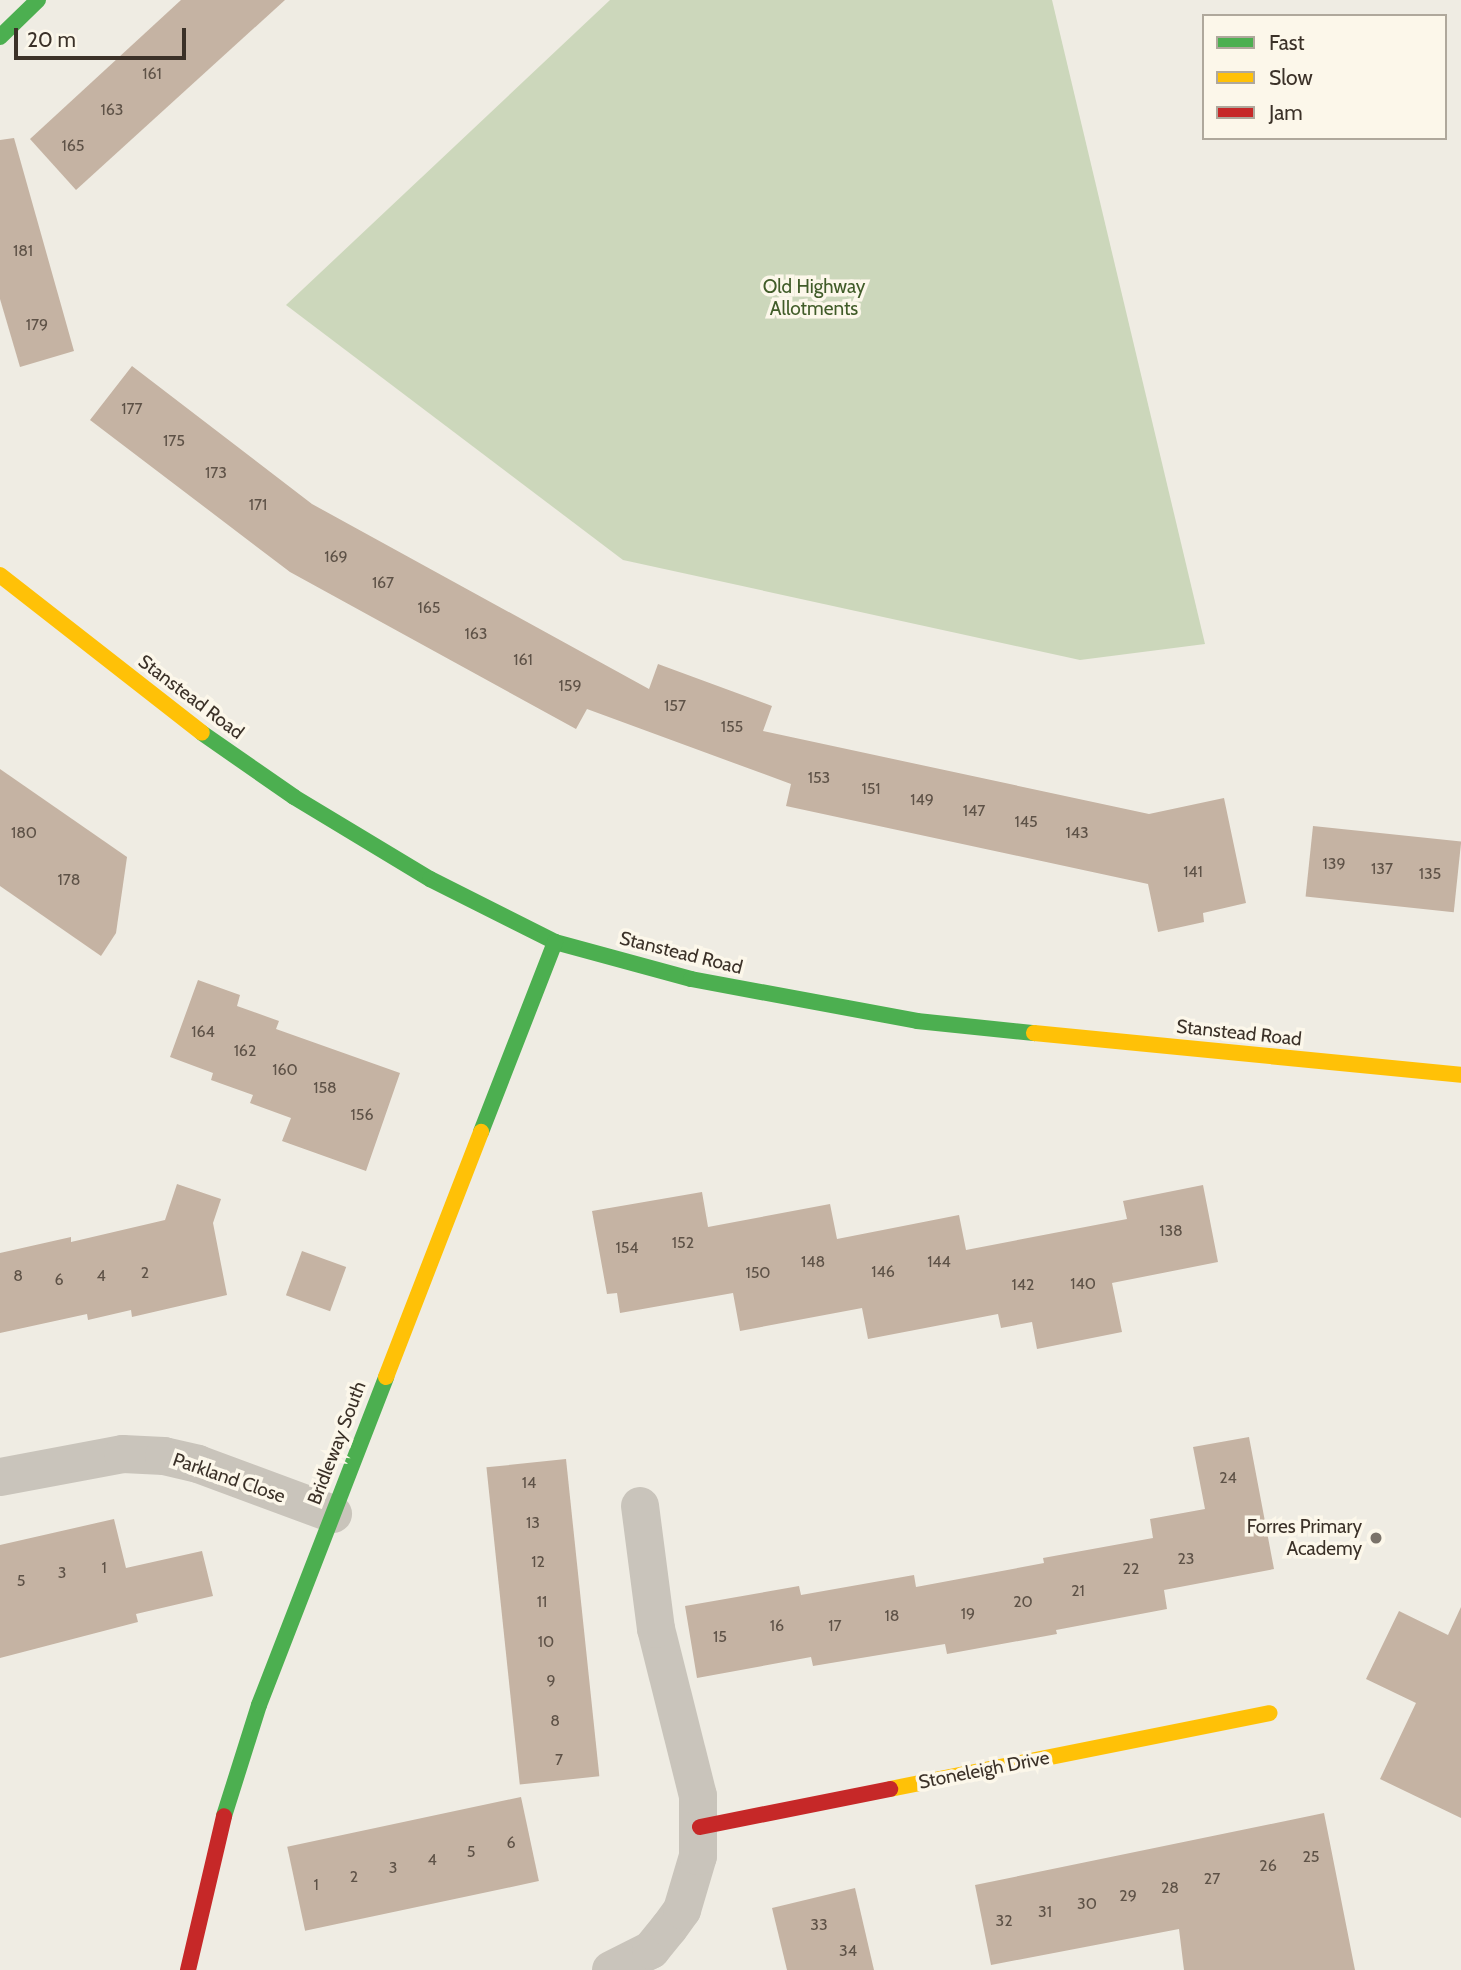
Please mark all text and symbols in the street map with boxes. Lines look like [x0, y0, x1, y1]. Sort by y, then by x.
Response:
scale bar [18, 14, 189, 58]
legend [1202, 14, 1447, 140]
text: 20 m [27, 27, 76, 52]
text: Fast [1269, 30, 1305, 55]
house number: 161 [142, 64, 162, 84]
text: Slow [1269, 65, 1313, 90]
house number: 163 [101, 100, 123, 120]
text: Jam [1269, 100, 1303, 125]
house number: 165 [62, 136, 84, 156]
house number: 181 [13, 241, 33, 261]
park label: Old Highway Allotments [763, 276, 865, 320]
house number: 179 [26, 315, 48, 335]
house number: 177 [121, 399, 143, 419]
house number: 175 [163, 431, 185, 451]
house number: 173 [205, 463, 227, 483]
house number: 171 [249, 495, 267, 515]
house number: 169 [324, 547, 348, 567]
house number: 167 [372, 573, 394, 593]
house number: 165 [418, 598, 440, 618]
house number: 163 [465, 624, 487, 644]
street label: Stanstead Road [134, 650, 248, 744]
house number: 161 [513, 650, 533, 670]
house number: 159 [559, 676, 581, 696]
house number: 157 [664, 696, 686, 716]
house number: 155 [721, 717, 743, 737]
house number: 153 [808, 768, 830, 788]
house number: 151 [861, 779, 881, 799]
house number: 149 [910, 790, 934, 810]
house number: 147 [963, 801, 985, 821]
house number: 145 [1014, 812, 1038, 832]
house number: 180 [11, 823, 37, 843]
house number: 143 [1065, 823, 1089, 843]
house number: 139 [1323, 854, 1345, 874]
house number: 137 [1371, 859, 1393, 879]
house number: 141 [1183, 862, 1203, 882]
house number: 135 [1419, 864, 1441, 884]
house number: 178 [58, 870, 80, 890]
street label: Stanstead Road [617, 927, 745, 979]
street label: Stanstead Road [1175, 1015, 1303, 1051]
house number: 164 [191, 1022, 215, 1042]
house number: 162 [234, 1041, 256, 1061]
house number: 160 [272, 1060, 298, 1080]
house number: 158 [313, 1078, 337, 1098]
house number: 156 [351, 1105, 373, 1125]
house number: 138 [1159, 1221, 1183, 1241]
house number: 152 [672, 1233, 694, 1253]
house number: 154 [615, 1238, 639, 1258]
house number: 148 [801, 1252, 825, 1272]
house number: 144 [927, 1252, 951, 1272]
house number: 146 [871, 1262, 895, 1282]
house number: 2 [141, 1263, 149, 1283]
house number: 150 [745, 1263, 771, 1283]
house number: 8 [13, 1266, 23, 1286]
house number: 4 [96, 1266, 106, 1286]
house number: 6 [54, 1270, 64, 1290]
house number: 140 [1070, 1274, 1096, 1294]
house number: 142 [1012, 1275, 1034, 1295]
street label: Bridleway South [303, 1378, 371, 1508]
street label: Parkland Close [170, 1448, 288, 1508]
house number: 24 [1219, 1468, 1237, 1488]
house number: 14 [522, 1473, 536, 1493]
house number: 13 [526, 1513, 540, 1533]
place label: Forres Primary Academy [1247, 1516, 1362, 1560]
marker: Forres Primary Academy [1368, 1530, 1384, 1546]
house number: 23 [1177, 1549, 1195, 1569]
house number: 12 [531, 1552, 545, 1572]
house number: 1 [101, 1558, 107, 1578]
house number: 22 [1123, 1559, 1139, 1579]
house number: 3 [58, 1563, 66, 1583]
house number: 5 [17, 1571, 25, 1591]
house number: 21 [1071, 1581, 1085, 1601]
house number: 11 [537, 1592, 547, 1612]
house number: 20 [1013, 1592, 1033, 1612]
house number: 19 [961, 1604, 975, 1624]
house number: 18 [885, 1606, 899, 1626]
house number: 16 [770, 1616, 784, 1636]
house number: 17 [828, 1616, 842, 1636]
house number: 15 [713, 1627, 727, 1647]
house number: 10 [538, 1632, 554, 1652]
house number: 9 [546, 1671, 556, 1691]
house number: 8 [550, 1711, 560, 1731]
street label: Stoneleigh Drive [917, 1746, 1051, 1794]
house number: 7 [555, 1750, 563, 1770]
house number: 6 [506, 1833, 516, 1853]
house number: 5 [467, 1842, 475, 1862]
house number: 25 [1302, 1847, 1320, 1867]
house number: 4 [427, 1850, 437, 1870]
house number: 26 [1259, 1856, 1277, 1876]
house number: 3 [389, 1858, 397, 1878]
house number: 2 [350, 1867, 358, 1887]
house number: 27 [1204, 1869, 1220, 1889]
house number: 1 [313, 1875, 319, 1895]
house number: 28 [1161, 1878, 1179, 1898]
house number: 29 [1119, 1886, 1137, 1906]
house number: 30 [1077, 1894, 1097, 1914]
house number: 31 [1038, 1902, 1052, 1922]
house number: 32 [995, 1911, 1013, 1931]
house number: 33 [810, 1915, 828, 1935]
house number: 34 [839, 1941, 857, 1961]

